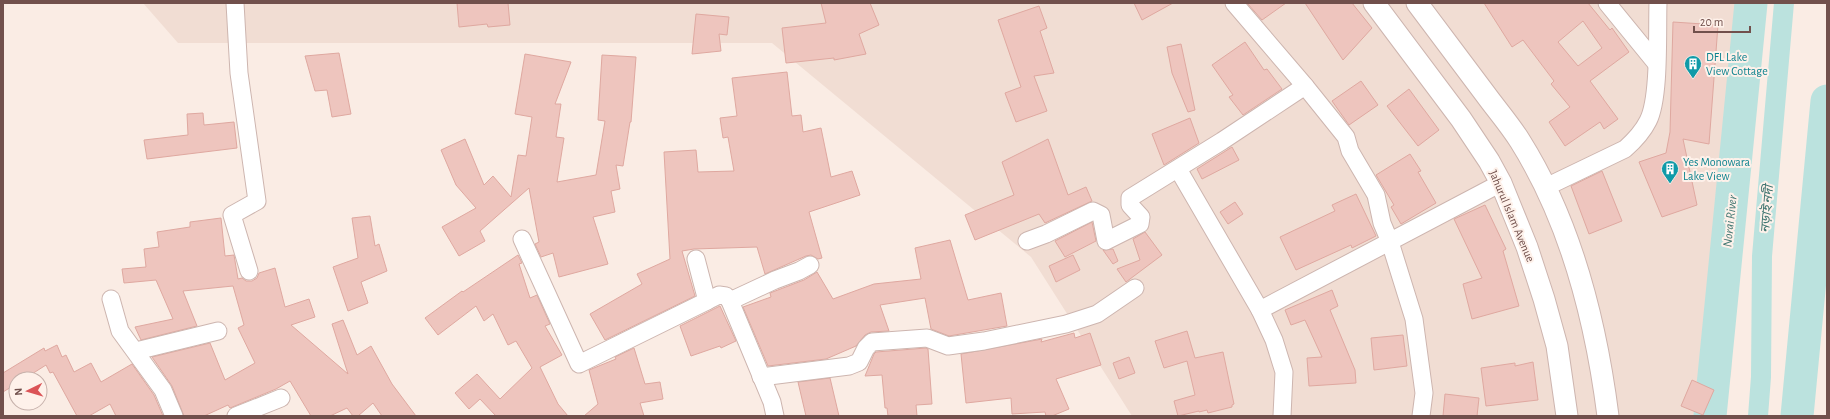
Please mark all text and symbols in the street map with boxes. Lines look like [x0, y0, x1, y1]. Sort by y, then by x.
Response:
scale bar [1694, 8, 1750, 34]
text: 20 m [1700, 16, 1723, 28]
place label: DFL Lake View Cottage [1706, 51, 1768, 77]
building icon: DFL Lake View Cottage [1683, 54, 1703, 79]
place label: Yes Monowara Lake View [1683, 156, 1751, 182]
building icon: Yes Monowara Lake View [1660, 159, 1680, 184]
street label: Jahurul Islam Avenue [1487, 168, 1537, 264]
water label: নড়াই নদী [1757, 182, 1776, 234]
water label: Norai River [1721, 194, 1740, 248]
north arrow [8, 371, 48, 411]
text: N [13, 388, 24, 396]

